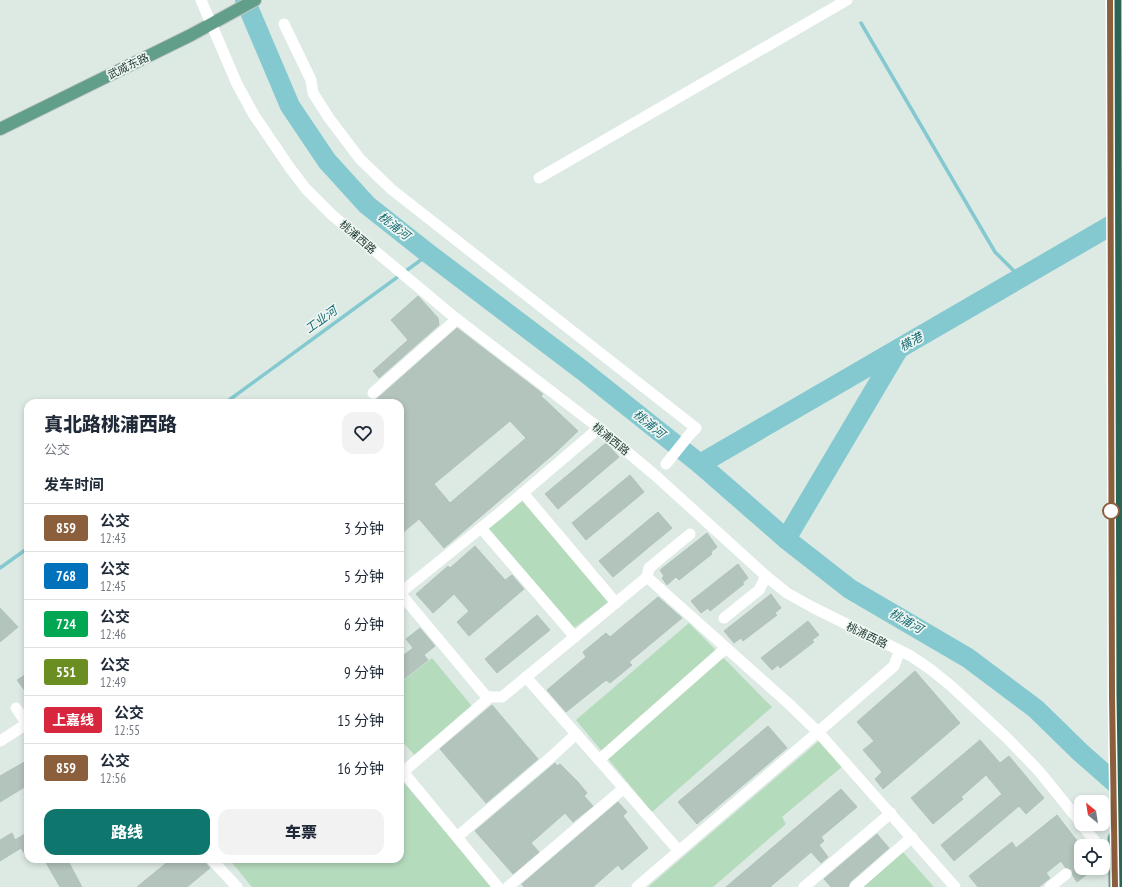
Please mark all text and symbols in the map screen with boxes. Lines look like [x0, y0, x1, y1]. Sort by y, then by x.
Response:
street label: 武威东路 [105, 50, 151, 82]
water label: 桃浦河 [376, 209, 415, 244]
street label: 桃浦西路 [337, 217, 379, 257]
water label: 工业河 [302, 302, 341, 336]
water label: 横港 [897, 328, 927, 354]
water label: 桃浦河 [631, 406, 670, 442]
text: 真北路桃浦西路 [44, 412, 177, 436]
button: heart [342, 412, 384, 454]
street label: 桃浦西路 [589, 420, 633, 458]
text: 公交 [44, 441, 70, 458]
text: 发车时间 [44, 475, 104, 494]
unlabelled marker [1102, 502, 1120, 520]
text: 公交 [100, 511, 130, 530]
text: 859 [56, 519, 76, 537]
text: 3 分钟 [344, 519, 384, 538]
text: 12:43 [100, 530, 126, 547]
text: 公交 [100, 559, 130, 578]
text: 768 [56, 567, 76, 585]
text: 5 分钟 [344, 567, 384, 586]
text: 12:45 [100, 578, 126, 595]
water label: 桃浦河 [887, 605, 927, 637]
text: 公交 [100, 607, 130, 626]
text: 724 [56, 615, 76, 633]
text: 6 分钟 [344, 615, 384, 634]
street label: 桃浦西路 [844, 619, 890, 651]
text: 12:46 [100, 626, 126, 643]
text: 公交 [100, 655, 130, 674]
text: 551 [56, 663, 76, 681]
text: 9 分钟 [344, 663, 384, 682]
text: 12:49 [100, 674, 126, 691]
text: 公交 [114, 703, 144, 722]
text: 上嘉线 [52, 711, 94, 729]
text: 15 分钟 [337, 711, 384, 730]
text: 12:55 [114, 722, 140, 739]
text: 公交 [100, 751, 130, 770]
text: 859 [56, 759, 76, 777]
text: 16 分钟 [337, 759, 384, 778]
text: 12:56 [100, 770, 126, 787]
north arrow [1074, 795, 1110, 831]
map controls [1074, 795, 1110, 875]
button: 路线 [44, 809, 210, 855]
button: 车票 [218, 809, 384, 855]
button: locate [1074, 839, 1110, 875]

